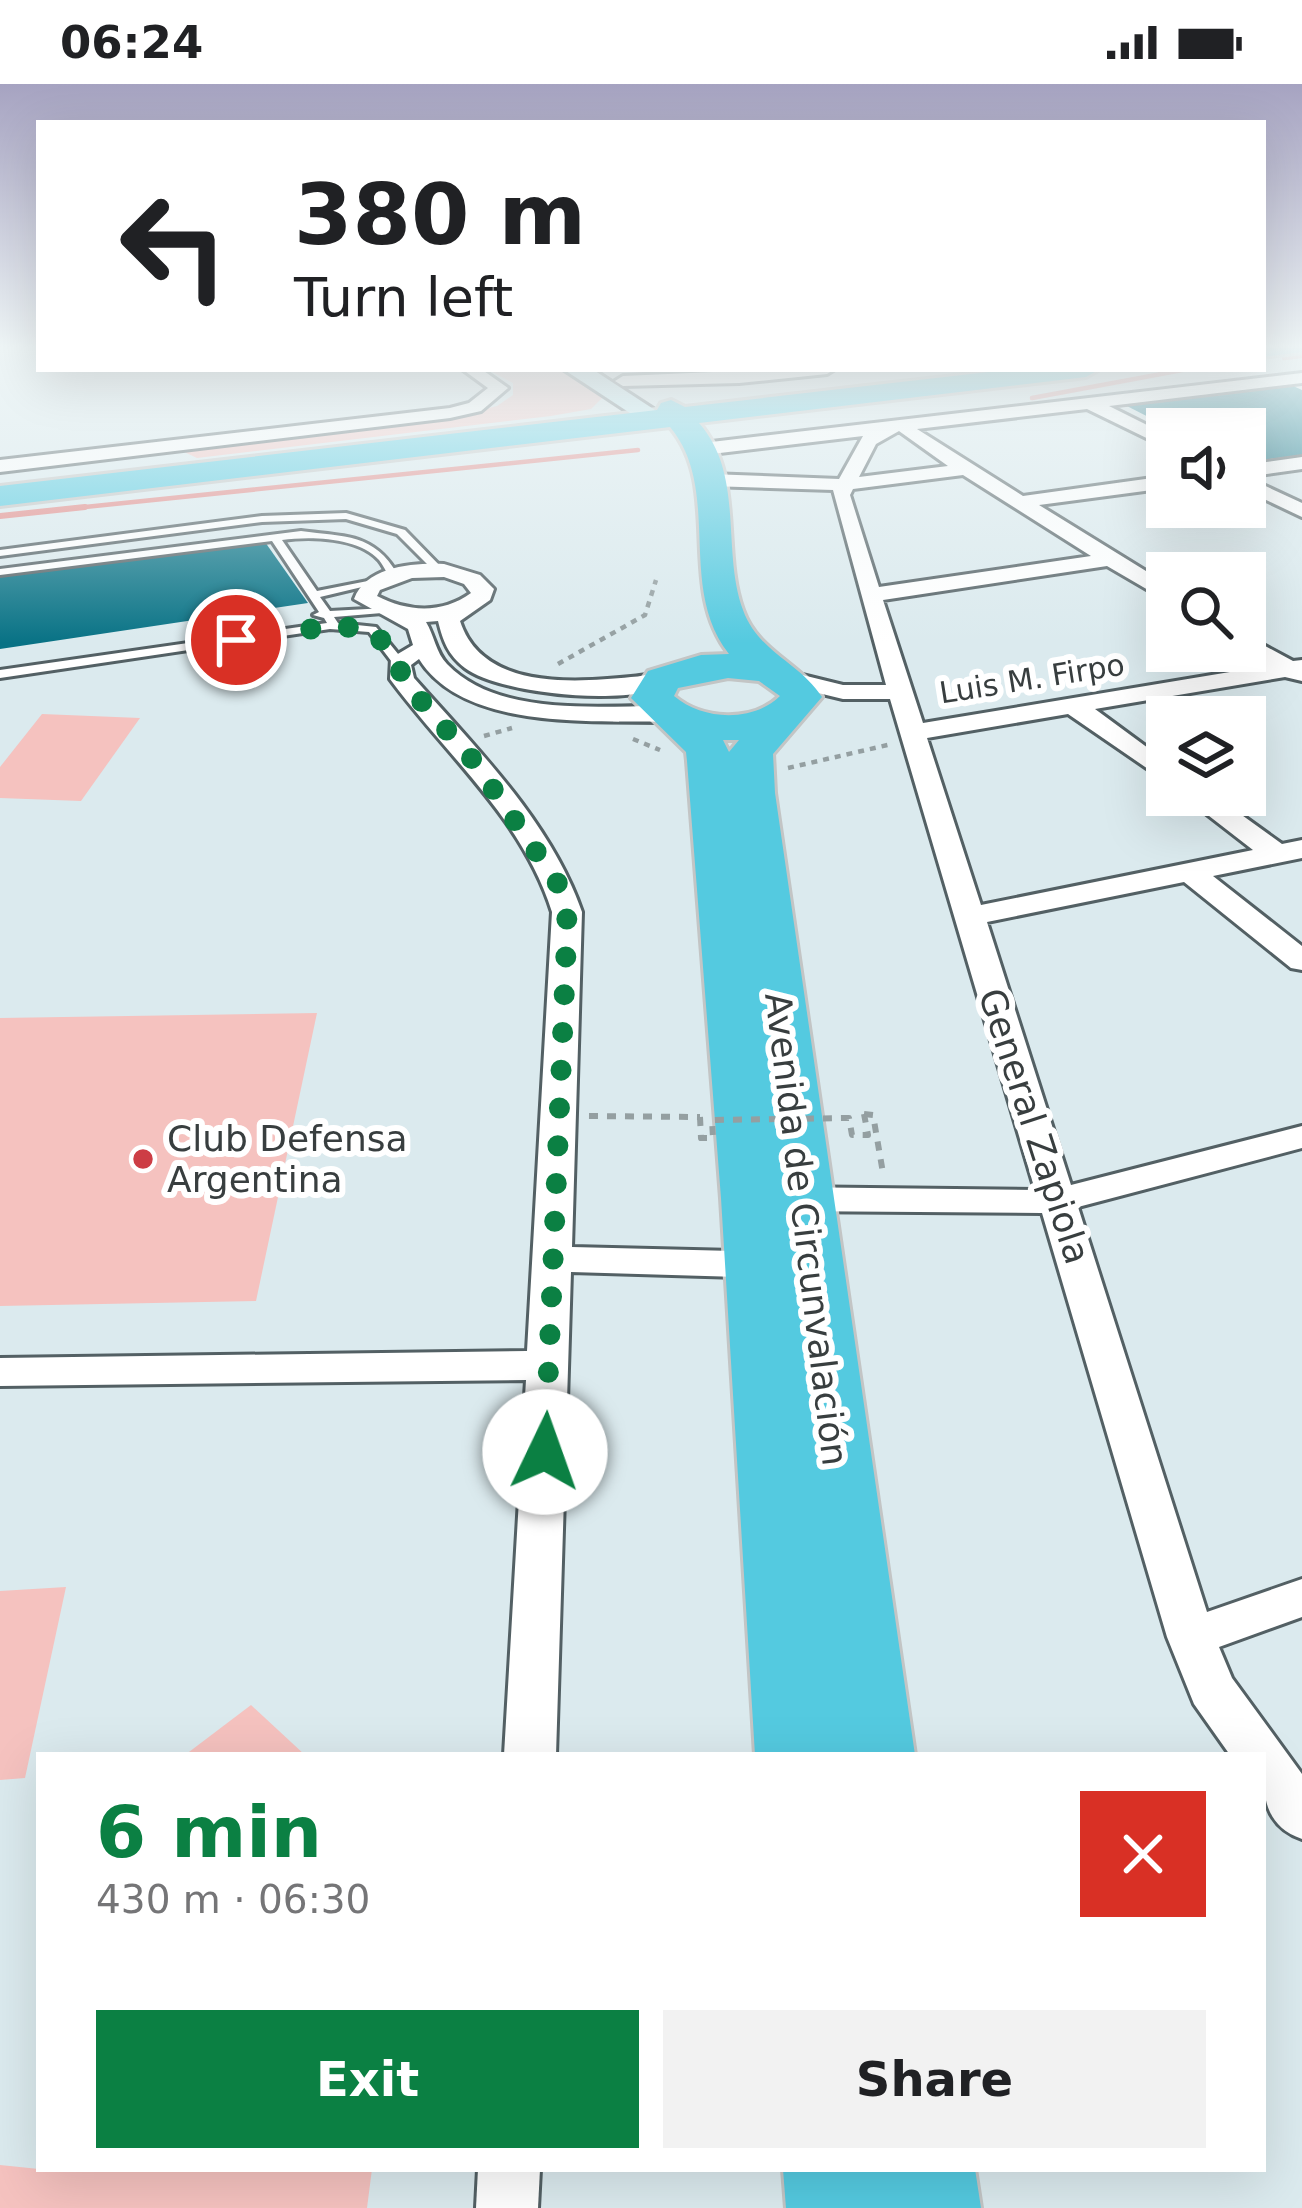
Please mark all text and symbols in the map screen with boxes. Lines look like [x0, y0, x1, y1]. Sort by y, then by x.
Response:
text: 06:24 [60, 16, 203, 69]
text: 380 m [294, 166, 586, 264]
icon: left [96, 168, 252, 324]
text: Turn left [294, 266, 513, 329]
map controls [1146, 408, 1266, 816]
button: sound [1146, 408, 1266, 528]
button: search [1146, 552, 1266, 672]
pin [185, 589, 287, 691]
icon: arrive [203, 607, 269, 673]
street label: Luis M. Firpo [937, 647, 1127, 710]
button: layers [1146, 696, 1266, 816]
street label: General Zapiola [971, 983, 1098, 1269]
street label: Avenida de Circunvalación [757, 990, 856, 1468]
place label: Club Defensa Argentina [167, 1118, 408, 1200]
marker: Club Defensa Argentina [130, 1146, 156, 1172]
position arrow [482, 1389, 608, 1515]
text: 6 min [96, 1790, 322, 1874]
button: close [1080, 1791, 1206, 1917]
text: 430 m · 06:30 [96, 1877, 370, 1922]
button: Exit [96, 2010, 639, 2148]
button: Share [663, 2010, 1206, 2148]

